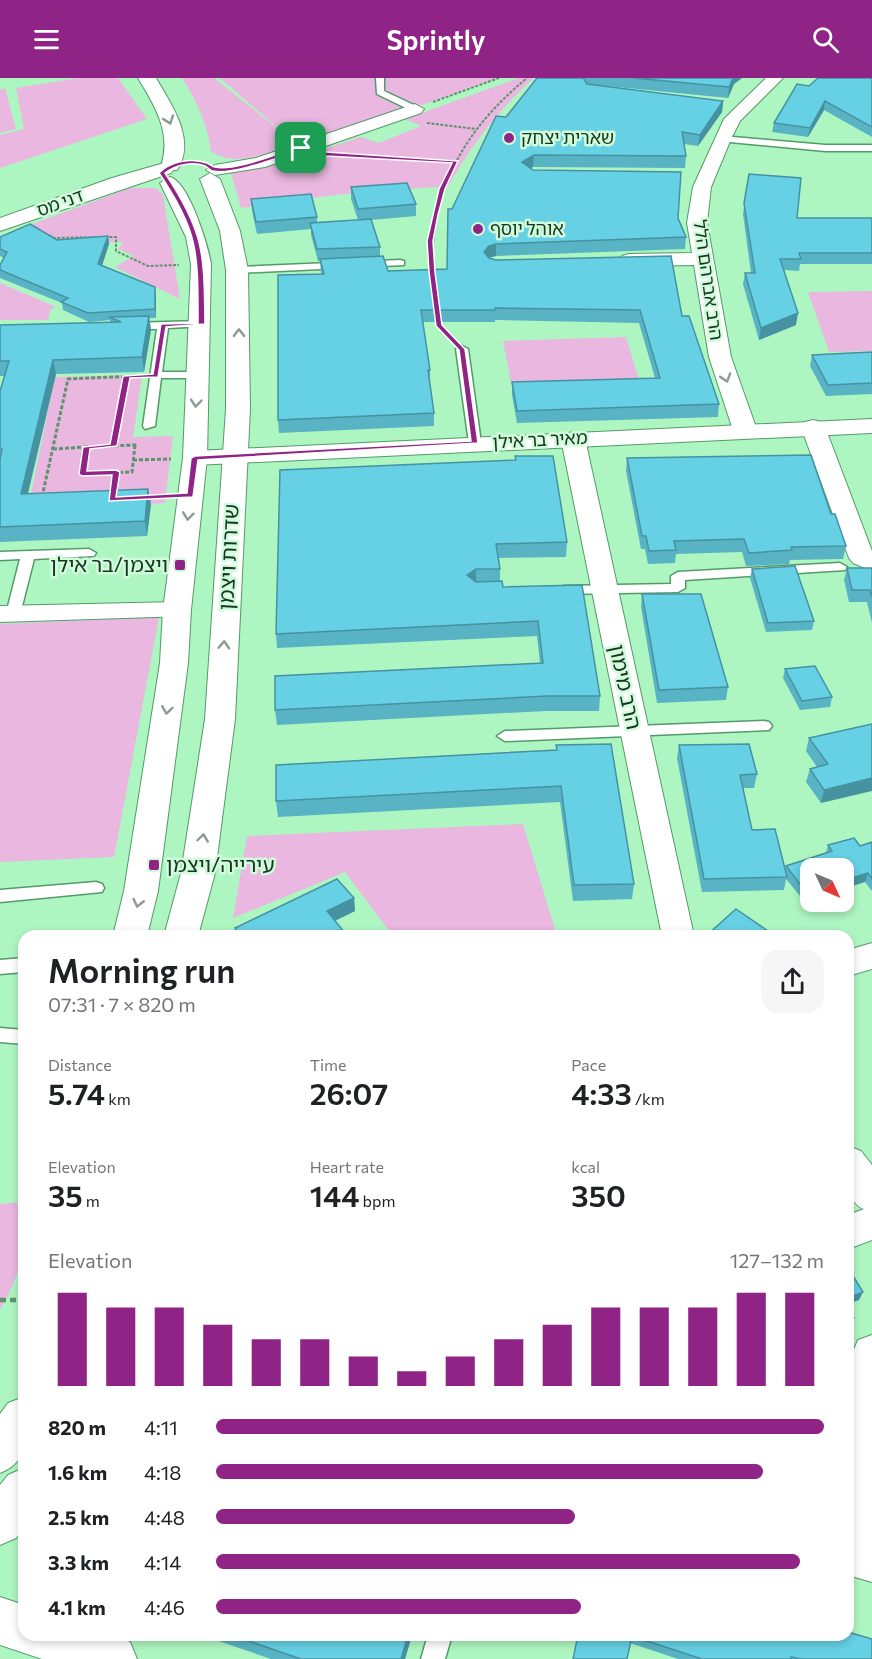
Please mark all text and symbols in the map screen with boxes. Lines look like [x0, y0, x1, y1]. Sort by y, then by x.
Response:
icon: menu [30, 23, 63, 56]
text: Sprintly [386, 23, 486, 56]
icon: search [809, 23, 842, 56]
one-way arrow [161, 114, 174, 125]
pin [275, 122, 326, 173]
place label: שארית יצחק [521, 126, 614, 148]
icon: arrive [284, 131, 317, 164]
marker: שארית יצחק [502, 131, 516, 145]
street label: דני מס [33, 183, 86, 221]
place label: אוהל יוסף [490, 217, 564, 239]
street label: הרב אברהם הלל [690, 218, 728, 342]
marker: אוהל יוסף [471, 222, 485, 236]
one-way arrow [232, 329, 245, 338]
one-way arrow [719, 372, 731, 383]
one-way arrow [190, 398, 203, 407]
street label: מאיר בר אילן [492, 426, 588, 452]
street label: שדרות ויצמן [212, 503, 243, 611]
one-way arrow [182, 512, 195, 521]
place label: ויצמן/בר אילן [50, 551, 168, 576]
marker: ויצמן/בר אילן [173, 558, 187, 572]
one-way arrow [218, 640, 231, 649]
street label: הרב מימון [605, 642, 648, 732]
one-way arrow [162, 705, 174, 715]
one-way arrow [197, 834, 209, 843]
place label: עירייה/ויצמן [166, 851, 275, 876]
marker: עירייה/ויצמן [147, 858, 161, 872]
north arrow [800, 858, 854, 912]
map controls [800, 858, 854, 912]
one-way arrow [132, 897, 145, 907]
text: Morning run [48, 949, 235, 990]
button: share [761, 950, 824, 1013]
text: 07:31 · 7 × 820 m [48, 992, 196, 1016]
text: Distance [48, 1055, 112, 1074]
text: Time [310, 1055, 346, 1074]
text: Pace [571, 1055, 606, 1074]
text: 5.74 [48, 1074, 105, 1111]
text: 26:07 [310, 1074, 388, 1111]
text: 4:33 [571, 1074, 632, 1111]
text: km [105, 1089, 131, 1108]
text: /km [632, 1089, 665, 1108]
text: Elevation [48, 1157, 116, 1176]
text: Heart rate [310, 1157, 384, 1176]
text: kcal [571, 1157, 600, 1176]
text: 35 [48, 1176, 83, 1213]
text: 144 [310, 1176, 360, 1213]
text: 350 [571, 1176, 626, 1213]
text: m [83, 1191, 100, 1210]
text: bpm [360, 1191, 396, 1210]
text: Elevation [48, 1248, 133, 1272]
text: 127–132 m [730, 1248, 824, 1272]
text: 820 m [48, 1415, 106, 1439]
text: 4:11 [144, 1415, 178, 1439]
text: 1.6 km [48, 1460, 107, 1484]
text: 4:18 [144, 1460, 181, 1484]
text: 2.5 km [48, 1505, 109, 1529]
text: 4:48 [144, 1505, 185, 1529]
text: 3.3 km [48, 1550, 109, 1574]
text: 4:14 [144, 1550, 181, 1574]
text: 4.1 km [48, 1595, 106, 1619]
text: 4:46 [144, 1595, 185, 1619]

